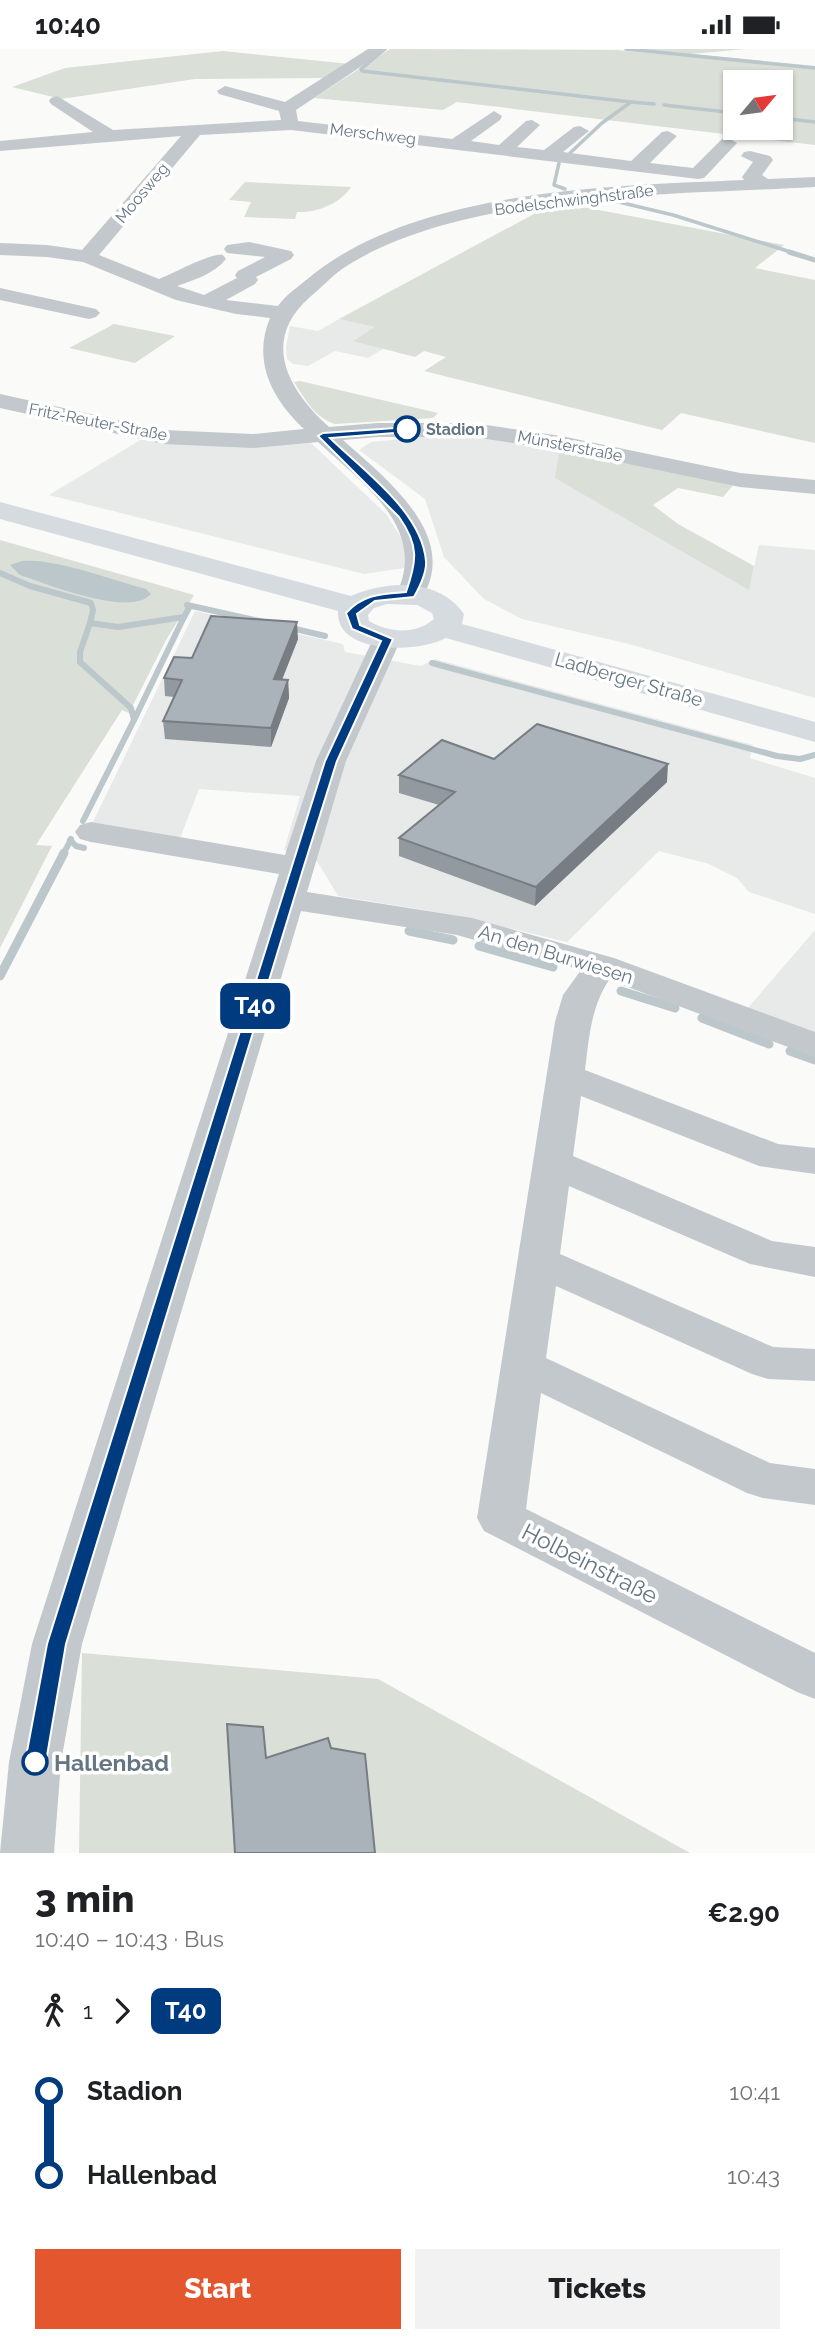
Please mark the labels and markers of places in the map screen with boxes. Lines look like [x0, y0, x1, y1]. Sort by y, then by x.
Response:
marker: Stadion [394, 416, 420, 442]
place label: Stadion [426, 420, 485, 439]
marker: Hallenbad [22, 1749, 48, 1775]
place label: Hallenbad [54, 1749, 169, 1776]

